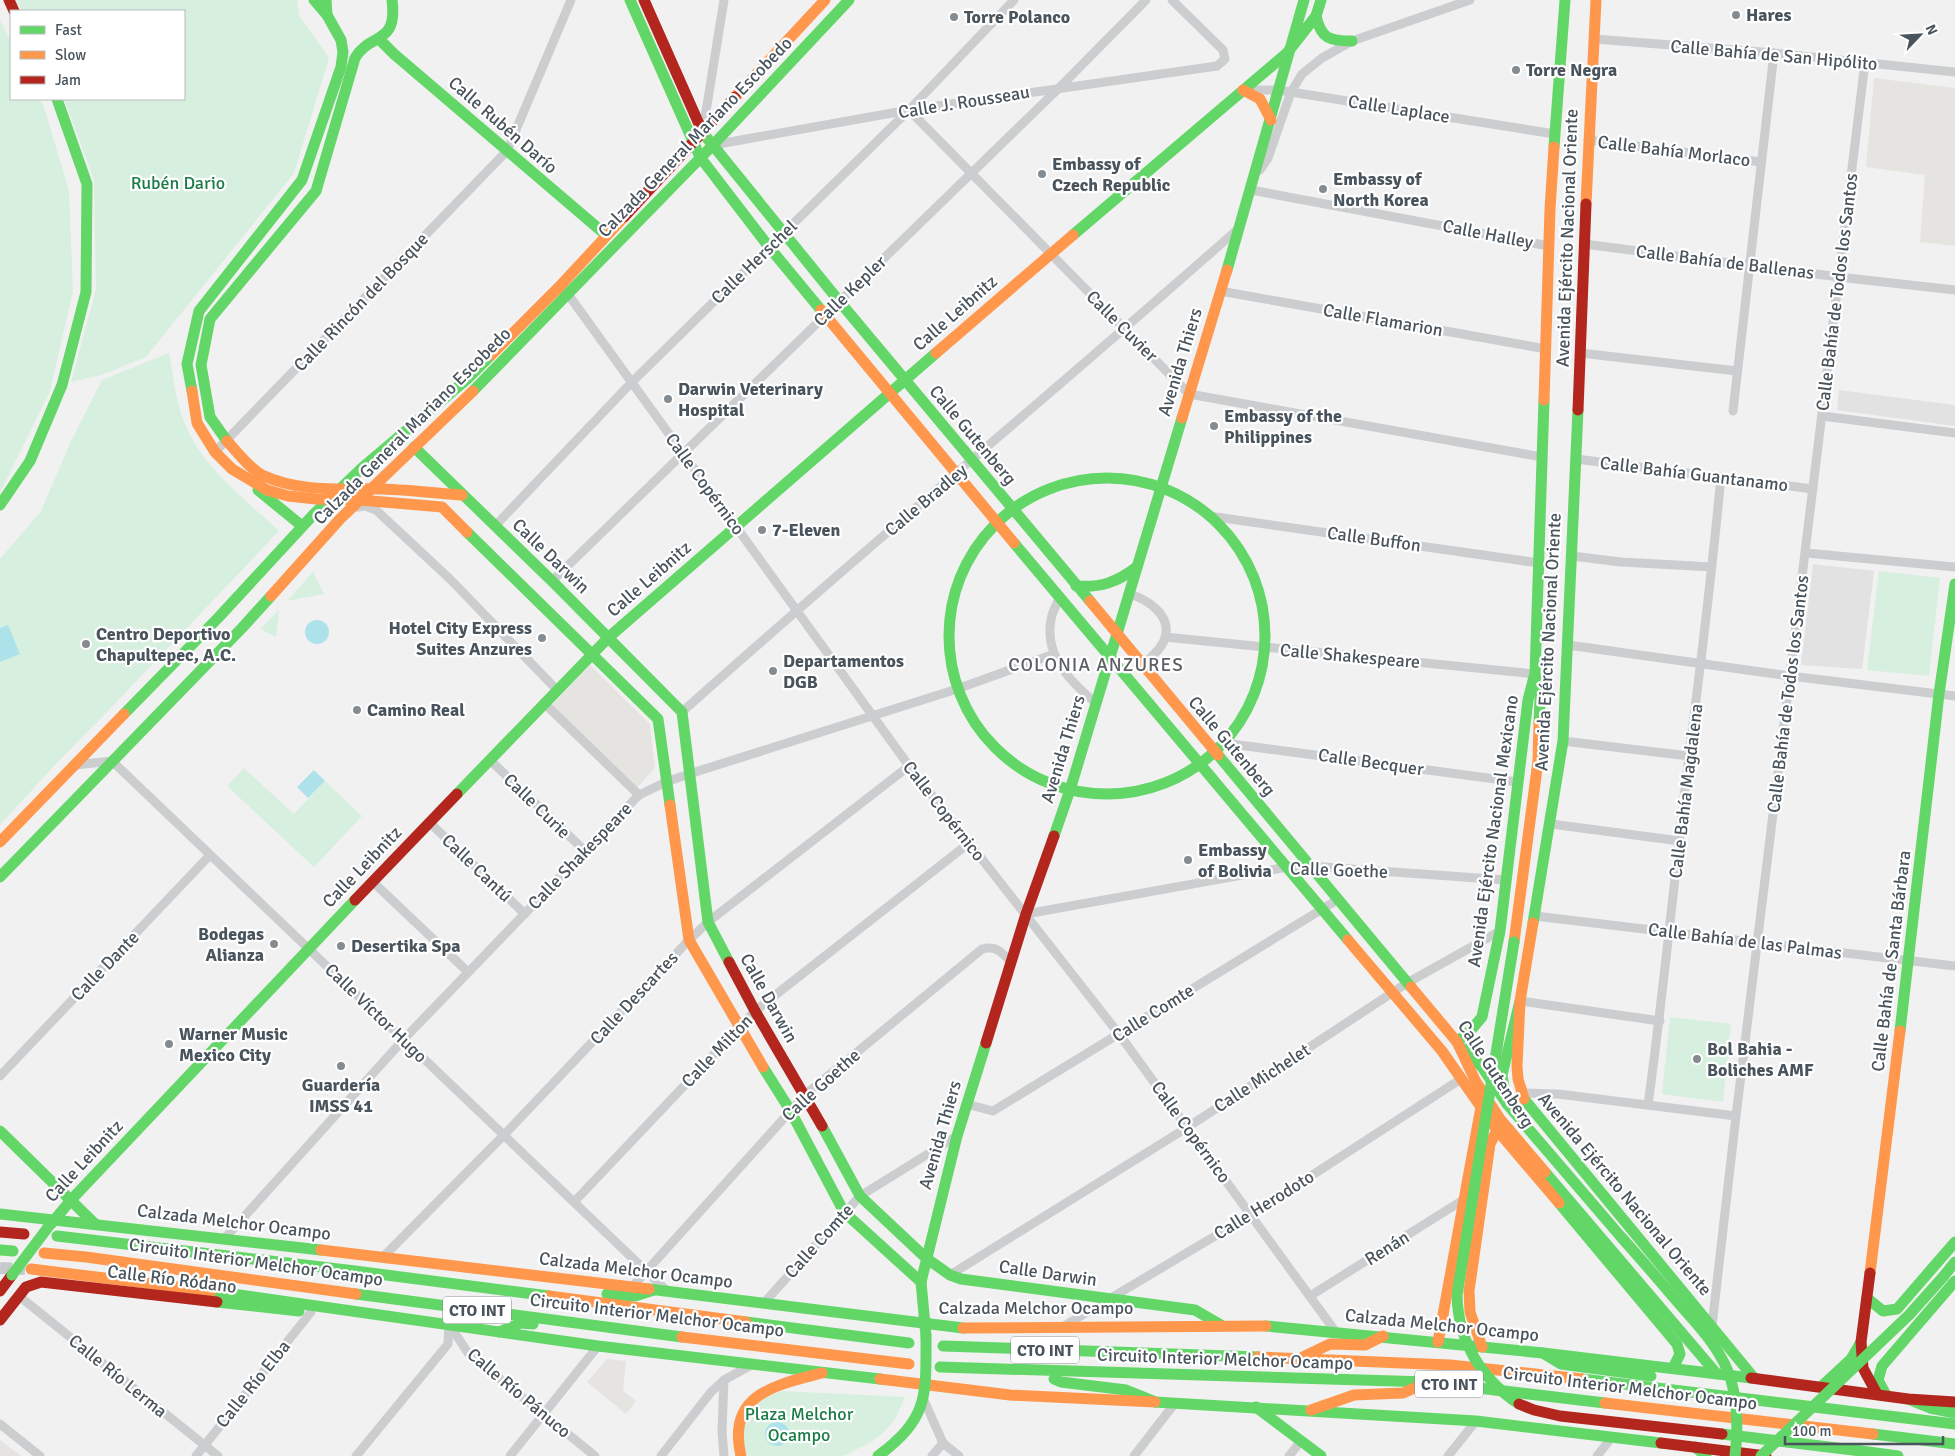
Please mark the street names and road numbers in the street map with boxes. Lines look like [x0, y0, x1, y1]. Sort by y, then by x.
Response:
street label: Calzada General Mariano Escobedo [593, 32, 797, 242]
street label: Calle Bahía de San Hipólito [1670, 35, 1878, 75]
street label: Calle Rubén Darío [444, 72, 562, 178]
street label: Calle J. Rousseau [897, 81, 1031, 123]
street label: Calle Laplace [1347, 90, 1451, 128]
street label: Avenida Ejército Nacional Oriente [1551, 108, 1583, 368]
street label: Calle Bahía Morlaco [1597, 131, 1751, 171]
street label: Calle Bahía de Todos los Santos [1811, 172, 1863, 412]
street label: Calle Halley [1441, 214, 1536, 254]
street label: Calle Herschel [706, 215, 802, 309]
street label: Calle Rincón del Bosque [289, 228, 433, 376]
street label: Calle Bahía de Ballenas [1635, 240, 1815, 284]
street label: Calle Kepler [809, 251, 891, 331]
street label: Calle Leibnitz [908, 270, 1002, 356]
street label: Calle Cuvier [1082, 286, 1163, 367]
street label: Calle Flamarion [1321, 299, 1445, 341]
street label: Avenida Thiers [1153, 305, 1207, 419]
street label: Calzada General Mariano Escobedo [309, 323, 515, 529]
street label: Calle Gutenberg [925, 380, 1021, 490]
street label: Calle Copérnico [661, 429, 749, 539]
street label: Calle Bahía Guantanamo [1599, 452, 1789, 496]
street label: Calle Bradley [880, 459, 972, 541]
street label: Avenida Ejército Nacional Oriente [1530, 512, 1566, 772]
street label: Calle Darwin [508, 514, 594, 598]
street label: Calle Buffon [1326, 522, 1422, 556]
street label: Calle Leibnitz [602, 536, 696, 622]
street label: Calle Bahía de Todos los Santos [1762, 574, 1814, 814]
street label: Calle Shakespeare [1279, 639, 1421, 673]
street label: Calle Gutenberg [1184, 691, 1280, 801]
street label: Avenida Thiers [1036, 692, 1090, 806]
street label: Avenida Ejército Nacional Mexicano [1463, 694, 1523, 968]
street label: Calle Bahía Magdalena [1664, 702, 1708, 880]
street label: Calle Becquer [1317, 744, 1426, 780]
street label: Calle Copérnico [898, 757, 990, 865]
street label: Calle Curie [499, 769, 575, 843]
street label: Calle Shakespeare [523, 798, 637, 914]
street label: Calle Leibnitz [318, 822, 406, 912]
street label: Calle Cantú [437, 829, 517, 907]
street label: Calle Bahía de Santa Bárbara [1867, 849, 1915, 1073]
street label: Calle Goethe [1290, 857, 1388, 883]
street label: Calle Bahía de las Palmas [1647, 918, 1843, 964]
street label: Calle Dante [66, 926, 144, 1006]
street label: Calle Descartes [585, 947, 683, 1049]
street label: Calle Darwin [735, 950, 803, 1046]
street label: Calle Víctor Hugo [320, 959, 432, 1067]
street label: Calle Comte [1108, 979, 1198, 1047]
street label: Calle Milton [677, 1010, 757, 1092]
street label: Calle Gutenberg [1453, 1016, 1539, 1132]
street label: Calle Michelet [1210, 1039, 1314, 1117]
street label: Calle Goethe [777, 1044, 865, 1126]
street label: Calle Copérnico [1147, 1077, 1235, 1187]
street label: Avenida Thiers [914, 1078, 966, 1192]
street label: Avenida Ejército Nacional Oriente [1534, 1088, 1716, 1300]
street label: Calle Leibnitz [40, 1115, 128, 1207]
street label: Calle Herodoto [1210, 1165, 1318, 1245]
street label: Calzada Melchor Ocampo [136, 1199, 332, 1245]
street label: Calle Comte [780, 1199, 858, 1283]
street label: Renán [1361, 1226, 1413, 1270]
street label: Circuito Interior Melchor Ocampo [128, 1233, 384, 1291]
street label: Calzada Melchor Ocampo [538, 1247, 734, 1293]
street label: Calle Darwin [998, 1255, 1098, 1291]
street label: Calle Río Ródano [106, 1260, 238, 1298]
street label: Circuito Interior Melchor Ocampo [529, 1288, 785, 1342]
road number: CTO INT [443, 1296, 511, 1324]
street label: Calzada Melchor Ocampo [939, 1297, 1133, 1319]
street label: Calzada Melchor Ocampo [1344, 1304, 1540, 1346]
street label: Calle Río Lerma [64, 1330, 172, 1422]
street label: Calle Río Elba [211, 1336, 295, 1432]
road number: CTO INT [1011, 1336, 1079, 1364]
street label: Calle Río Pánuco [463, 1343, 575, 1443]
street label: Circuito Interior Melchor Ocampo [1097, 1344, 1353, 1374]
street label: Circuito Interior Melchor Ocampo [1502, 1361, 1758, 1415]
road number: CTO INT [1415, 1370, 1483, 1398]

